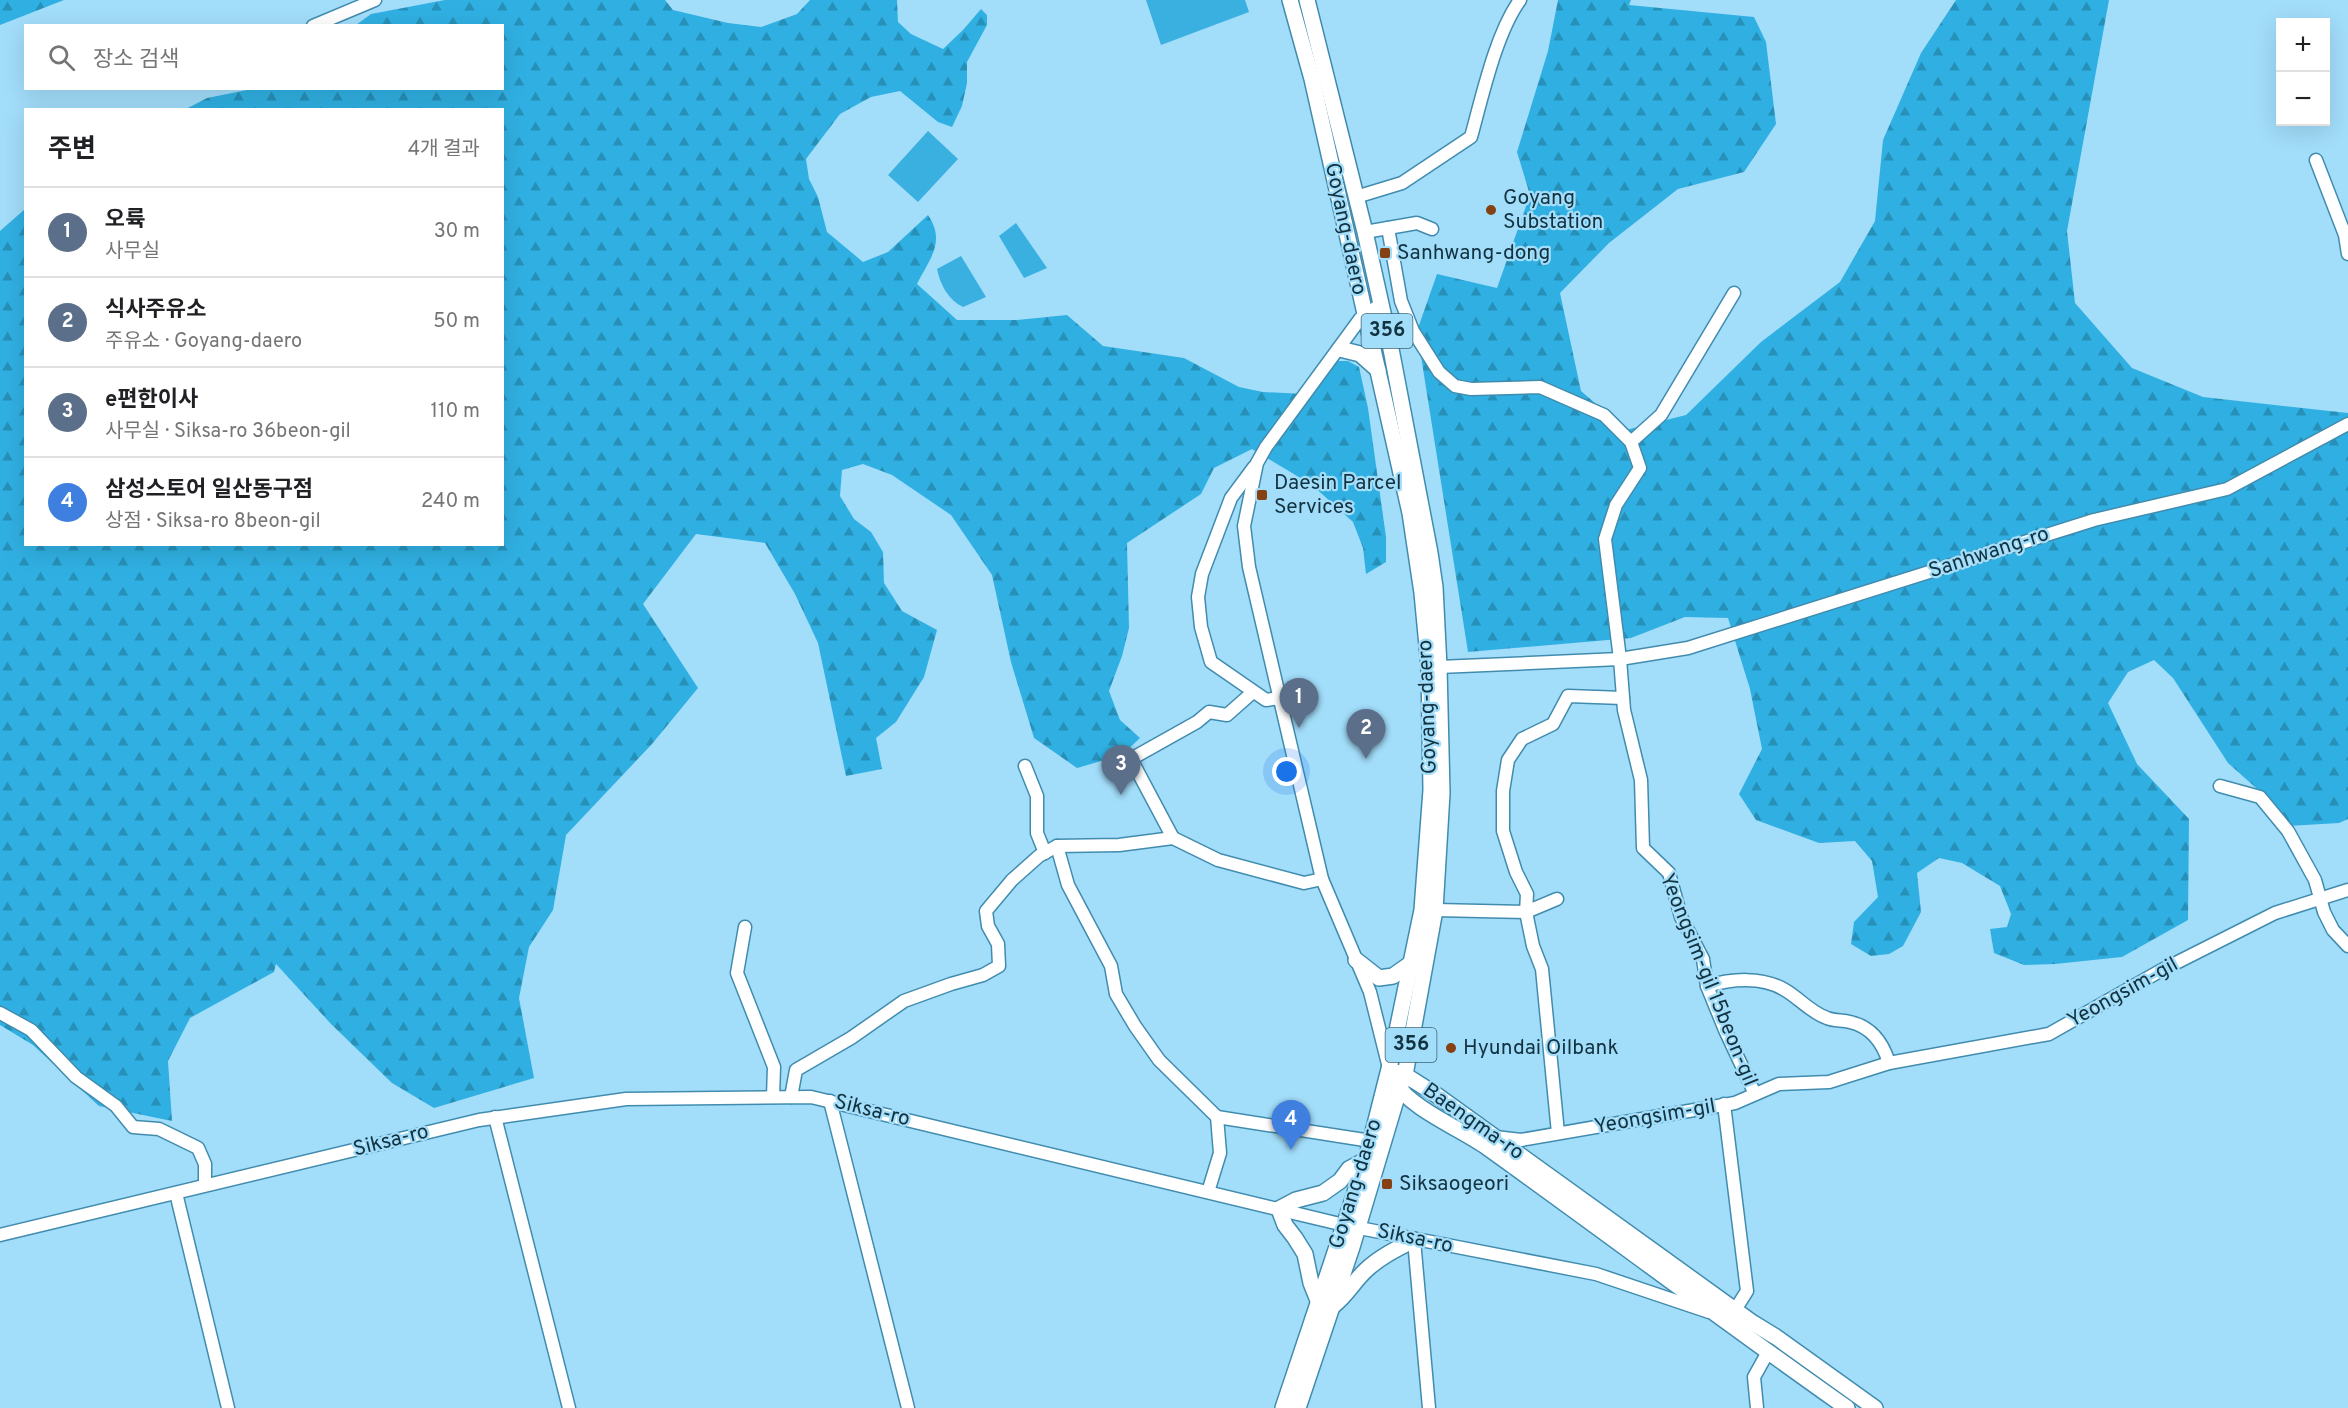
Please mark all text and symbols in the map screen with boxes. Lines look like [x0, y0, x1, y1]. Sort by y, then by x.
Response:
map controls [2276, 18, 2330, 126]
button: + [2276, 18, 2330, 72]
search box [24, 24, 504, 90]
icon: search [45, 41, 78, 74]
text: 장소 검색 [93, 47, 179, 74]
button: − [2276, 72, 2330, 126]
text: 주변 [48, 134, 96, 167]
text: 4개 결과 [408, 137, 480, 163]
street label: Goyang-daero [1318, 160, 1372, 298]
place label: Goyang Substation [1503, 185, 1603, 236]
marker: Goyang Substation [1484, 203, 1498, 217]
text: 오륙 [105, 207, 145, 234]
text: 1 [64, 219, 72, 245]
text: 30 m [434, 219, 480, 245]
text: 사무실 [105, 239, 160, 265]
place label: Sanhwang-dong [1397, 240, 1550, 267]
marker: Sanhwang-dong [1378, 246, 1392, 260]
text: 식사주유소 [105, 297, 206, 324]
text: 2 [61, 309, 74, 335]
text: 50 m [433, 309, 480, 335]
road number: 356 [1362, 314, 1412, 348]
text: 주유소 · Goyang-daero [105, 329, 302, 355]
text: e편한이사 [105, 387, 198, 414]
text: 3 [62, 399, 74, 425]
text: 110 m [431, 399, 480, 425]
text: 사무실 · Siksa-ro 36beon-gil [105, 419, 351, 445]
place label: Daesin Parcel Services [1274, 470, 1402, 521]
text: 삼성스토어 일산동구점 [105, 477, 313, 504]
marker: Daesin Parcel Services [1255, 488, 1269, 502]
text: 4 [61, 489, 74, 515]
text: 240 m [421, 489, 480, 515]
text: 상점 · Siksa-ro 8beon-gil [105, 509, 321, 535]
street label: Sanhwang-ro [1925, 521, 2053, 585]
street label: Goyang-daero [1412, 639, 1444, 775]
pin: 1 [1280, 678, 1318, 728]
pin: 2 [1346, 710, 1386, 759]
pin: 3 [1102, 746, 1140, 795]
your location [1272, 757, 1301, 786]
street label: Yeongsim-gil 15beon-gil [1653, 870, 1763, 1090]
street label: Yeongsim-gil [2063, 951, 2183, 1035]
road number: 356 [1386, 1028, 1436, 1062]
place label: Hyundai Oilbank [1463, 1035, 1619, 1062]
marker: Hyundai Oilbank [1444, 1041, 1458, 1055]
street label: Baengma-ro [1417, 1077, 1529, 1167]
street label: Siksa-ro [831, 1089, 913, 1133]
street label: Yeongsim-gil [1592, 1093, 1718, 1141]
pin: 4 [1272, 1100, 1310, 1150]
street label: Goyang-daero [1323, 1116, 1389, 1252]
street label: Siksa-ro [350, 1119, 432, 1163]
place label: Siksaogeori [1399, 1171, 1509, 1198]
marker: Siksaogeori [1380, 1177, 1394, 1191]
street label: Siksa-ro [1375, 1218, 1455, 1260]

